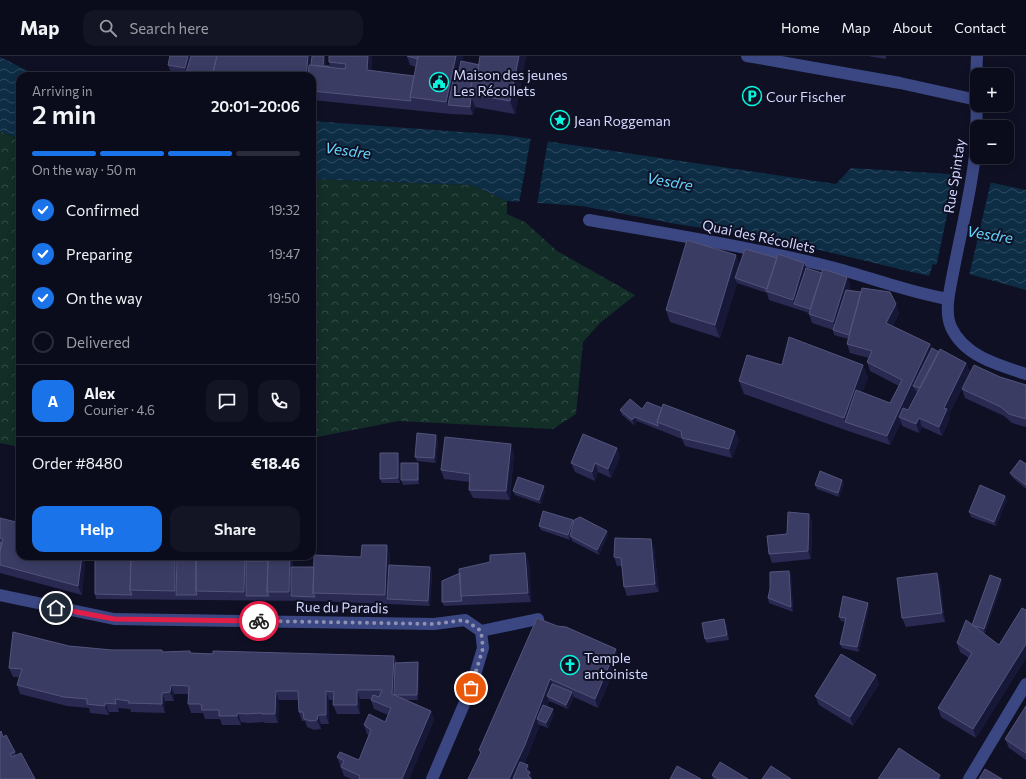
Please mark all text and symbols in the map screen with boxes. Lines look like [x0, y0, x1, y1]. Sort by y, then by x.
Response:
search box [83, 10, 363, 46]
text: Map [20, 16, 59, 39]
icon: search [97, 17, 119, 39]
text: Search here [129, 19, 209, 37]
text: Home [781, 19, 820, 36]
text: Map [842, 19, 870, 36]
text: About [892, 19, 932, 36]
text: Contact [954, 19, 1006, 36]
place label: Maison des jeunes Les Récollets [453, 66, 568, 99]
map controls [970, 68, 1014, 164]
button: + [970, 68, 1014, 112]
public building icon: Maison des jeunes Les Récollets [428, 71, 450, 93]
text: Arriving in [32, 83, 92, 99]
parking icon: Cour Fischer [741, 85, 763, 107]
place label: Cour Fischer [766, 88, 846, 105]
text: 20:01–20:06 [211, 97, 300, 115]
text: 2 min [32, 98, 96, 129]
place icon: Jean Roggeman [549, 109, 571, 131]
place label: Jean Roggeman [574, 112, 671, 129]
button: − [970, 120, 1014, 164]
street label: Rue Spintay [940, 137, 968, 215]
water label: Vesdre [324, 138, 372, 162]
text: On the way · 50 m [32, 162, 136, 178]
water label: Vesdre [646, 168, 695, 194]
icon: check [32, 199, 54, 221]
text: Confirmed [66, 201, 139, 219]
text: 19:32 [269, 202, 300, 218]
street label: Quai des Récollets [701, 216, 817, 256]
water label: Vesdre [966, 221, 1014, 247]
icon: check [32, 243, 54, 265]
text: Preparing [66, 245, 132, 263]
text: 19:47 [269, 246, 300, 262]
icon: check [32, 287, 54, 309]
text: On the way [66, 289, 143, 307]
text: 19:50 [268, 290, 300, 306]
text: Delivered [66, 333, 130, 351]
button: chat [206, 380, 248, 422]
button: phone [258, 380, 300, 422]
text: Alex [84, 384, 115, 402]
text: A [48, 392, 58, 410]
text: Courier · 4.6 [84, 402, 155, 418]
text: Order #8480 [32, 454, 123, 472]
text: €18.46 [251, 454, 300, 472]
button: Help [32, 506, 162, 552]
button: Share [170, 506, 300, 552]
pin [39, 591, 73, 625]
icon: home [45, 597, 67, 619]
street label: Rue du Paradis [295, 598, 389, 616]
courier [239, 601, 279, 641]
icon: bike [248, 610, 270, 632]
place label: Temple antoiniste [584, 649, 648, 682]
church icon: Temple antoiniste [559, 654, 581, 676]
pin [454, 671, 488, 705]
icon: bag [460, 677, 482, 699]

